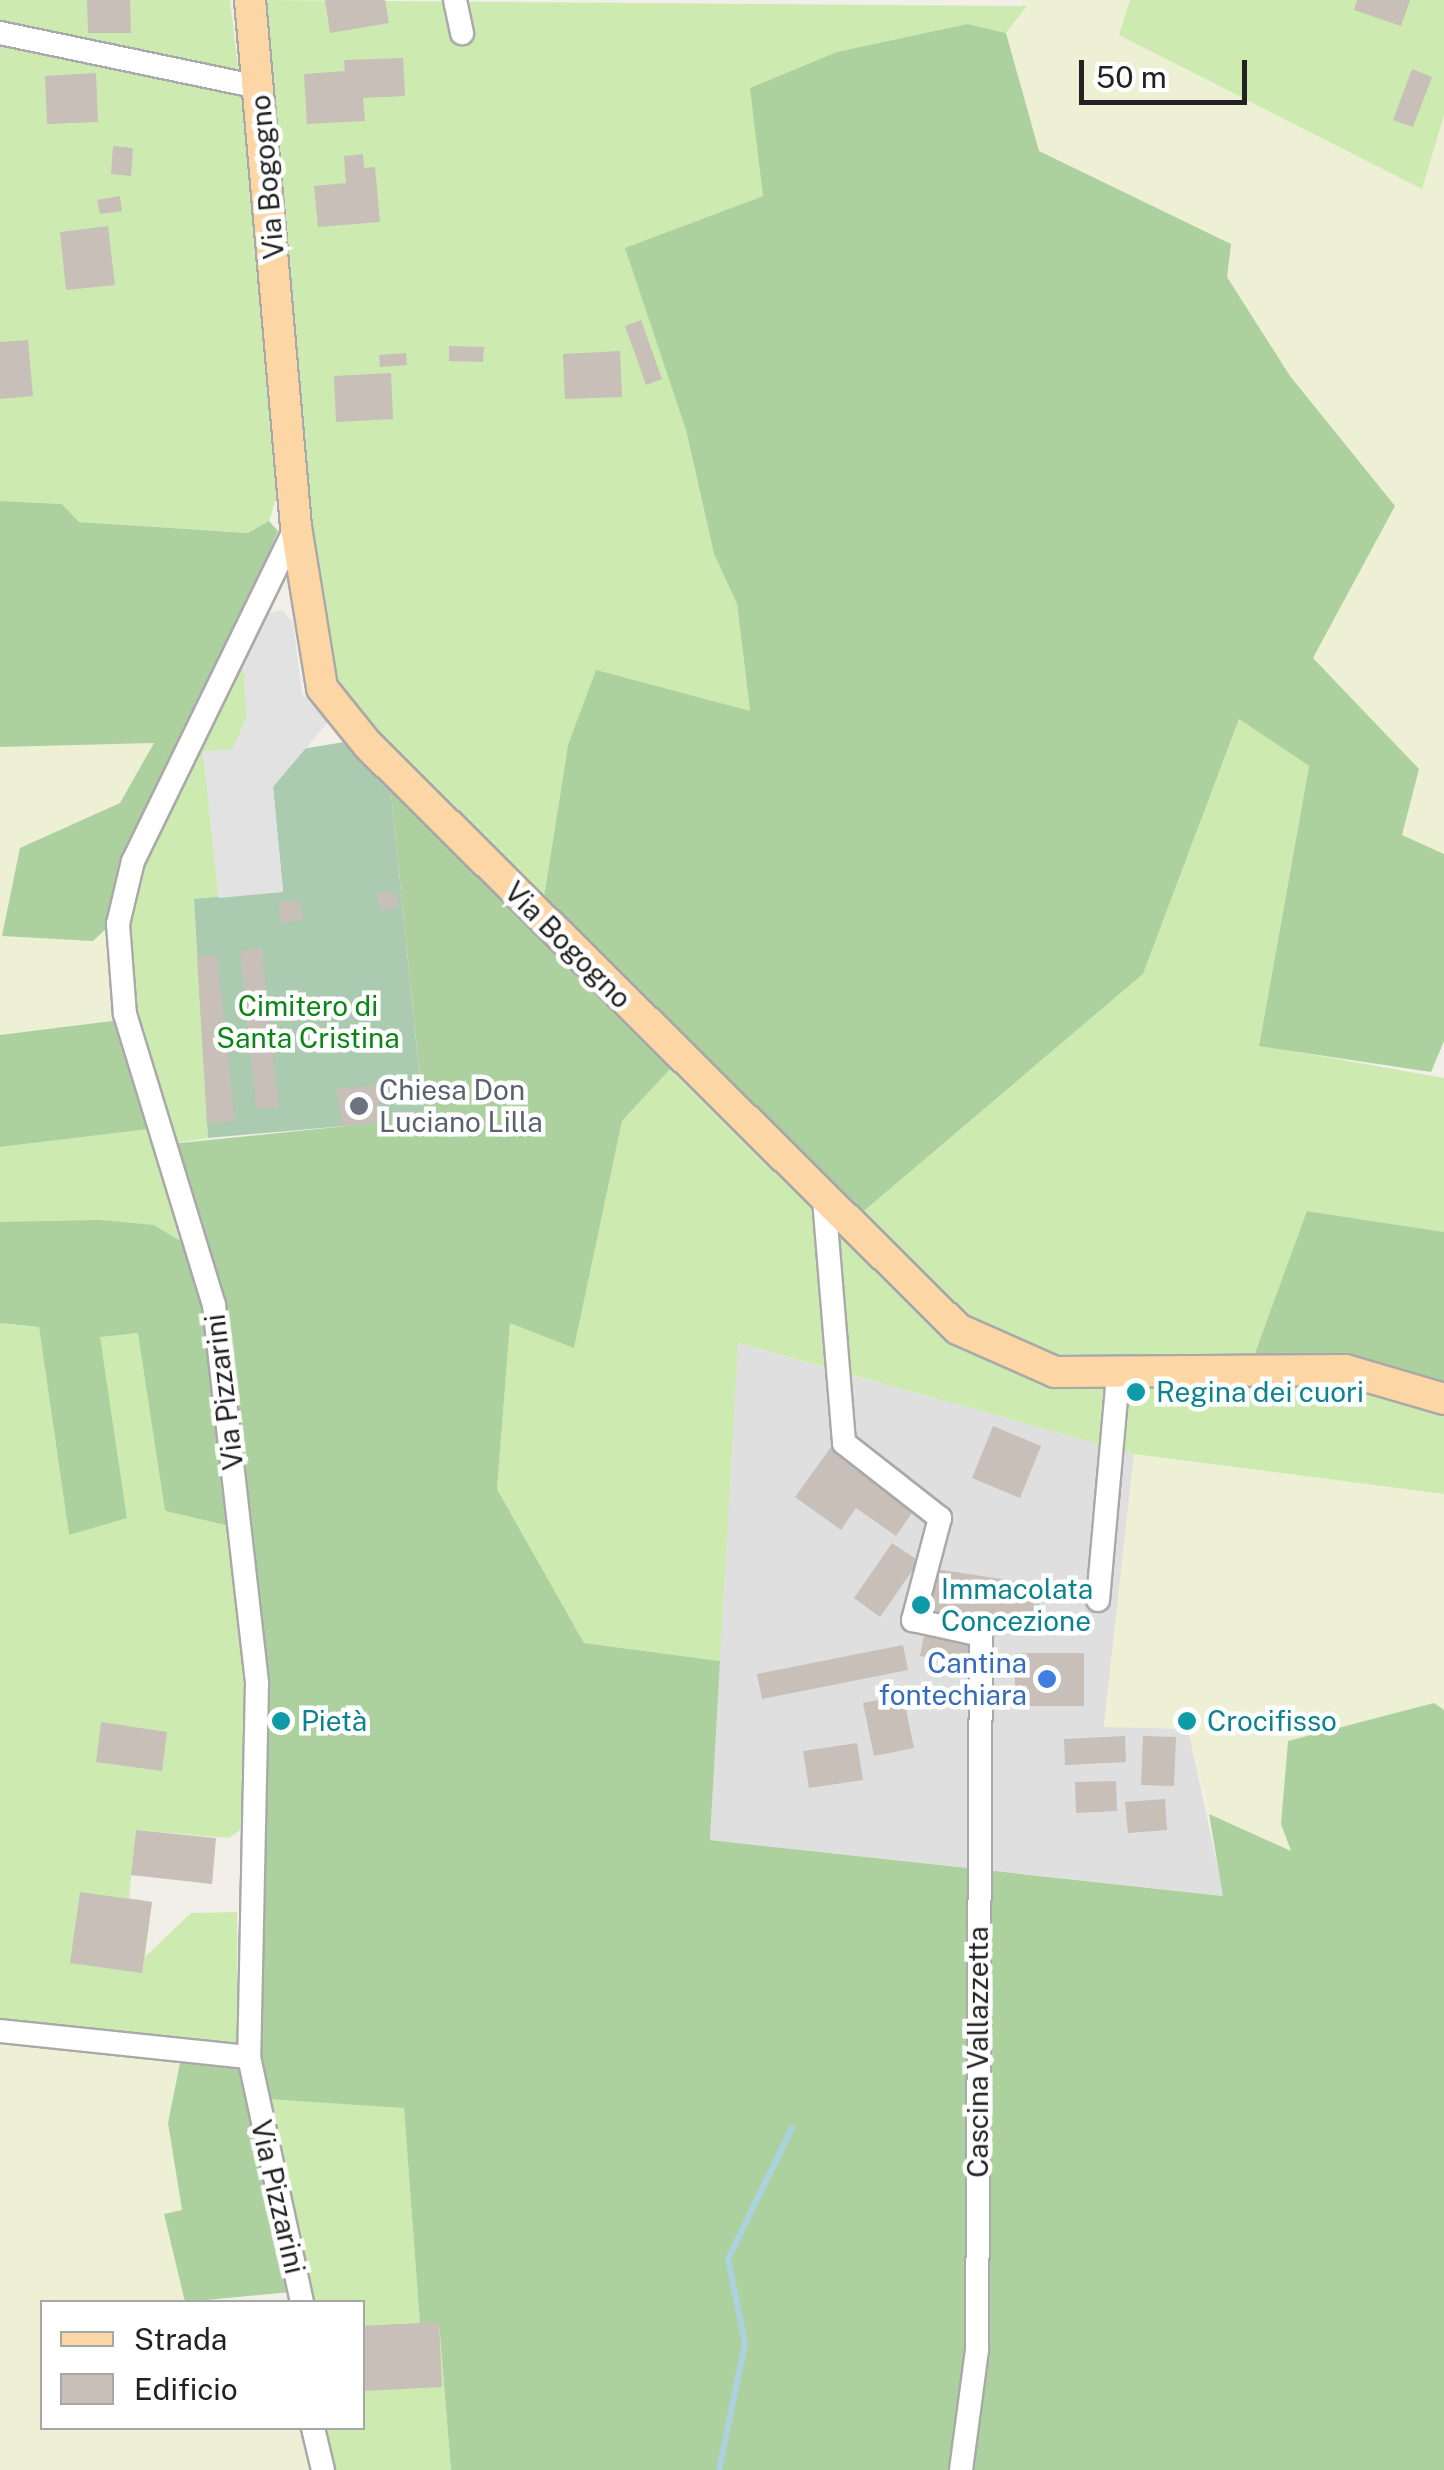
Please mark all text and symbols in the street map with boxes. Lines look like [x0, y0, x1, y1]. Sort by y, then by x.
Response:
scale bar [1084, 40, 1252, 102]
text: 50 m [1096, 59, 1167, 95]
street label: Via Bogogno [243, 93, 291, 261]
street label: Via Bogogno [498, 875, 638, 1015]
park label: Cimitero di Santa Cristina [216, 989, 400, 1055]
place label: Chiesa Don Luciano Lilla [379, 1073, 543, 1139]
marker: Chiesa Don Luciano Lilla [348, 1095, 370, 1117]
street label: Via Pizzarini [198, 1312, 250, 1472]
place label: Regina dei cuori [1156, 1375, 1365, 1409]
marker: Regina dei cuori [1125, 1381, 1147, 1403]
place label: Immacolata Concezione [941, 1572, 1093, 1638]
marker: Immacolata Concezione [910, 1594, 932, 1616]
place label: Cantina fontechiara [879, 1646, 1027, 1712]
marker: Cantina fontechiara [1036, 1668, 1058, 1690]
place label: Pietà [301, 1704, 367, 1738]
place label: Crocifisso [1207, 1704, 1337, 1738]
marker: Pietà [270, 1710, 292, 1732]
marker: Crocifisso [1176, 1710, 1198, 1732]
street label: Cascina Vallazzetta [961, 1926, 995, 2178]
street label: Via Pizzarini [244, 2117, 312, 2277]
legend [40, 2300, 365, 2430]
text: Strada [134, 2321, 227, 2357]
text: Edificio [134, 2371, 238, 2407]

